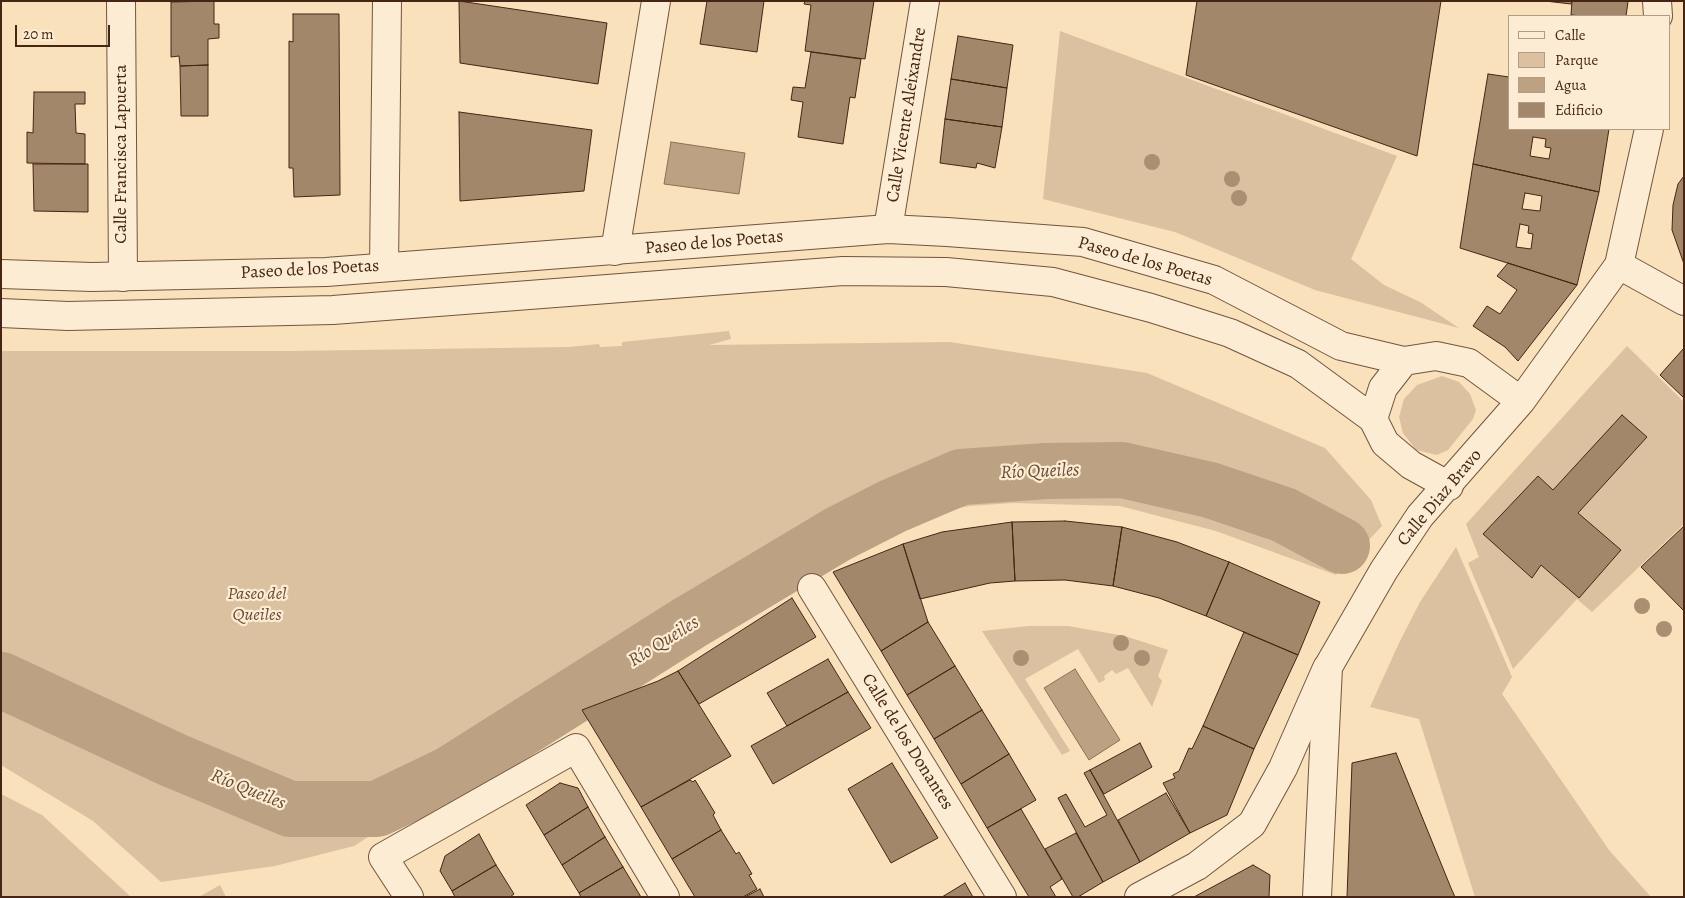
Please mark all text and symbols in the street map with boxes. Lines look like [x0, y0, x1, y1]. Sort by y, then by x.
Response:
scale bar [18, 15, 112, 47]
legend [1508, 15, 1670, 130]
text: 20 m [23, 24, 54, 44]
text: Calle [1555, 25, 1585, 45]
street label: Calle Vicente Aleixandre [883, 26, 931, 204]
text: Parque [1555, 50, 1598, 70]
street label: Calle Francisca Lapuerta [111, 64, 133, 244]
text: Agua [1555, 75, 1586, 95]
text: Edificio [1555, 100, 1603, 120]
street label: Paseo de los Poetas [644, 226, 784, 260]
street label: Paseo de los Poetas [1075, 232, 1215, 292]
street label: Paseo de los Poetas [240, 256, 380, 284]
street label: Calle Diaz Bravo [1393, 445, 1487, 551]
water label: Río Queiles [1000, 459, 1080, 485]
park label: Paseo del Queiles [227, 584, 287, 626]
water label: Río Queiles [625, 611, 703, 673]
street label: Calle de los Donantes [856, 670, 958, 814]
water label: Río Queiles [207, 765, 289, 815]

